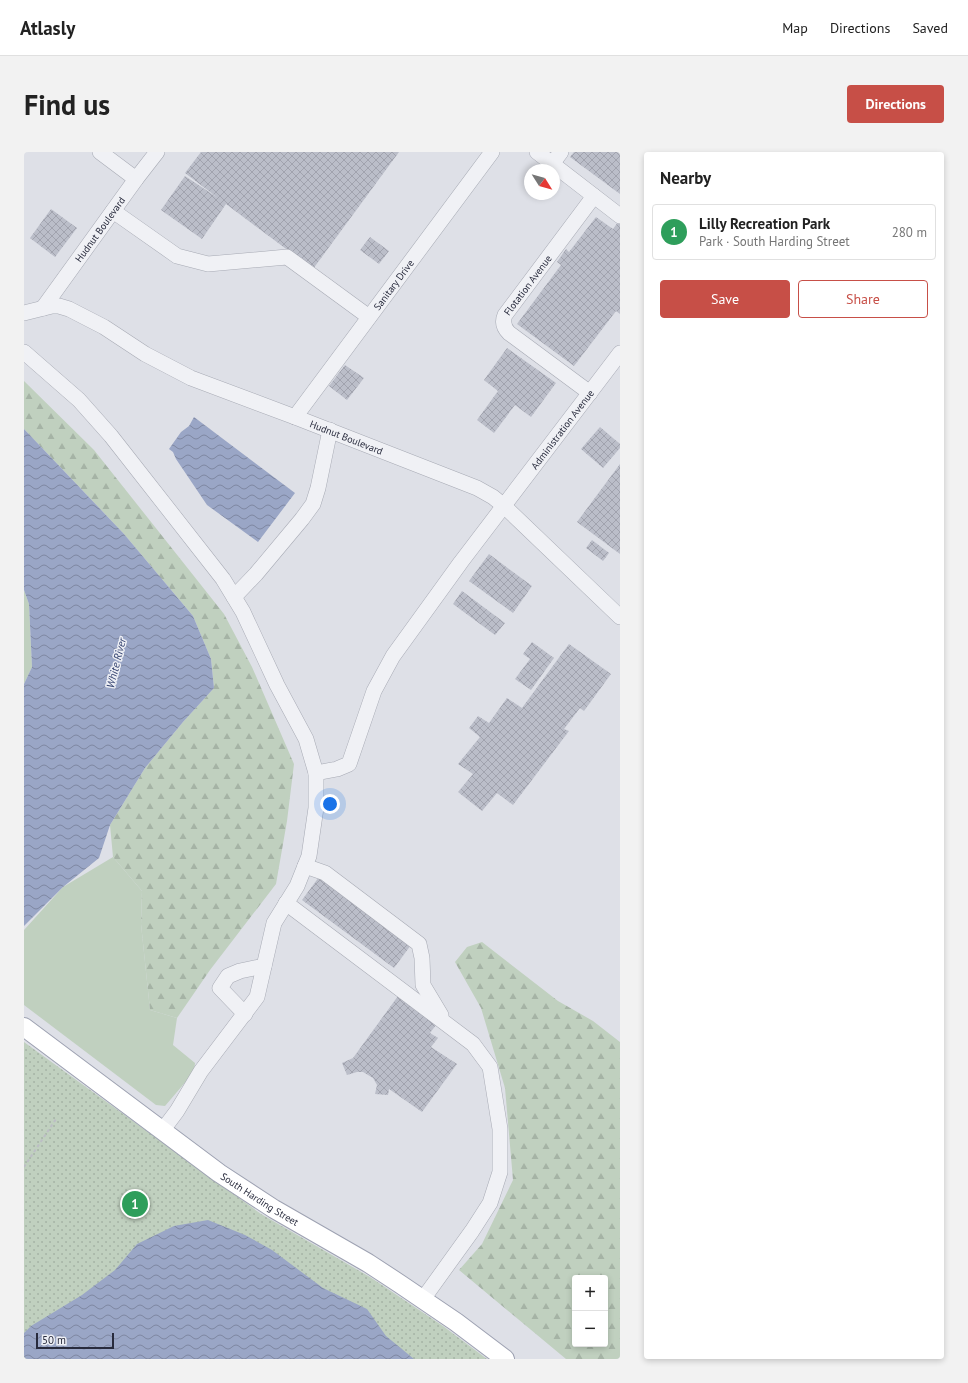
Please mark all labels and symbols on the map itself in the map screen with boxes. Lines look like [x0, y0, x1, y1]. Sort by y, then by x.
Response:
north arrow [524, 164, 560, 200]
street label: Hudnut Boulevard [72, 194, 128, 265]
street label: Flotation Avenue [501, 252, 554, 318]
street label: Sanitary Drive [370, 257, 416, 312]
street label: Administration Avenue [528, 387, 597, 472]
street label: Hudnut Boulevard [308, 417, 385, 457]
water label: White River [103, 635, 129, 690]
your location [320, 794, 340, 814]
street label: South Harding Street [218, 1169, 302, 1229]
pin: 1 [122, 1189, 148, 1219]
scale bar [36, 1331, 114, 1350]

